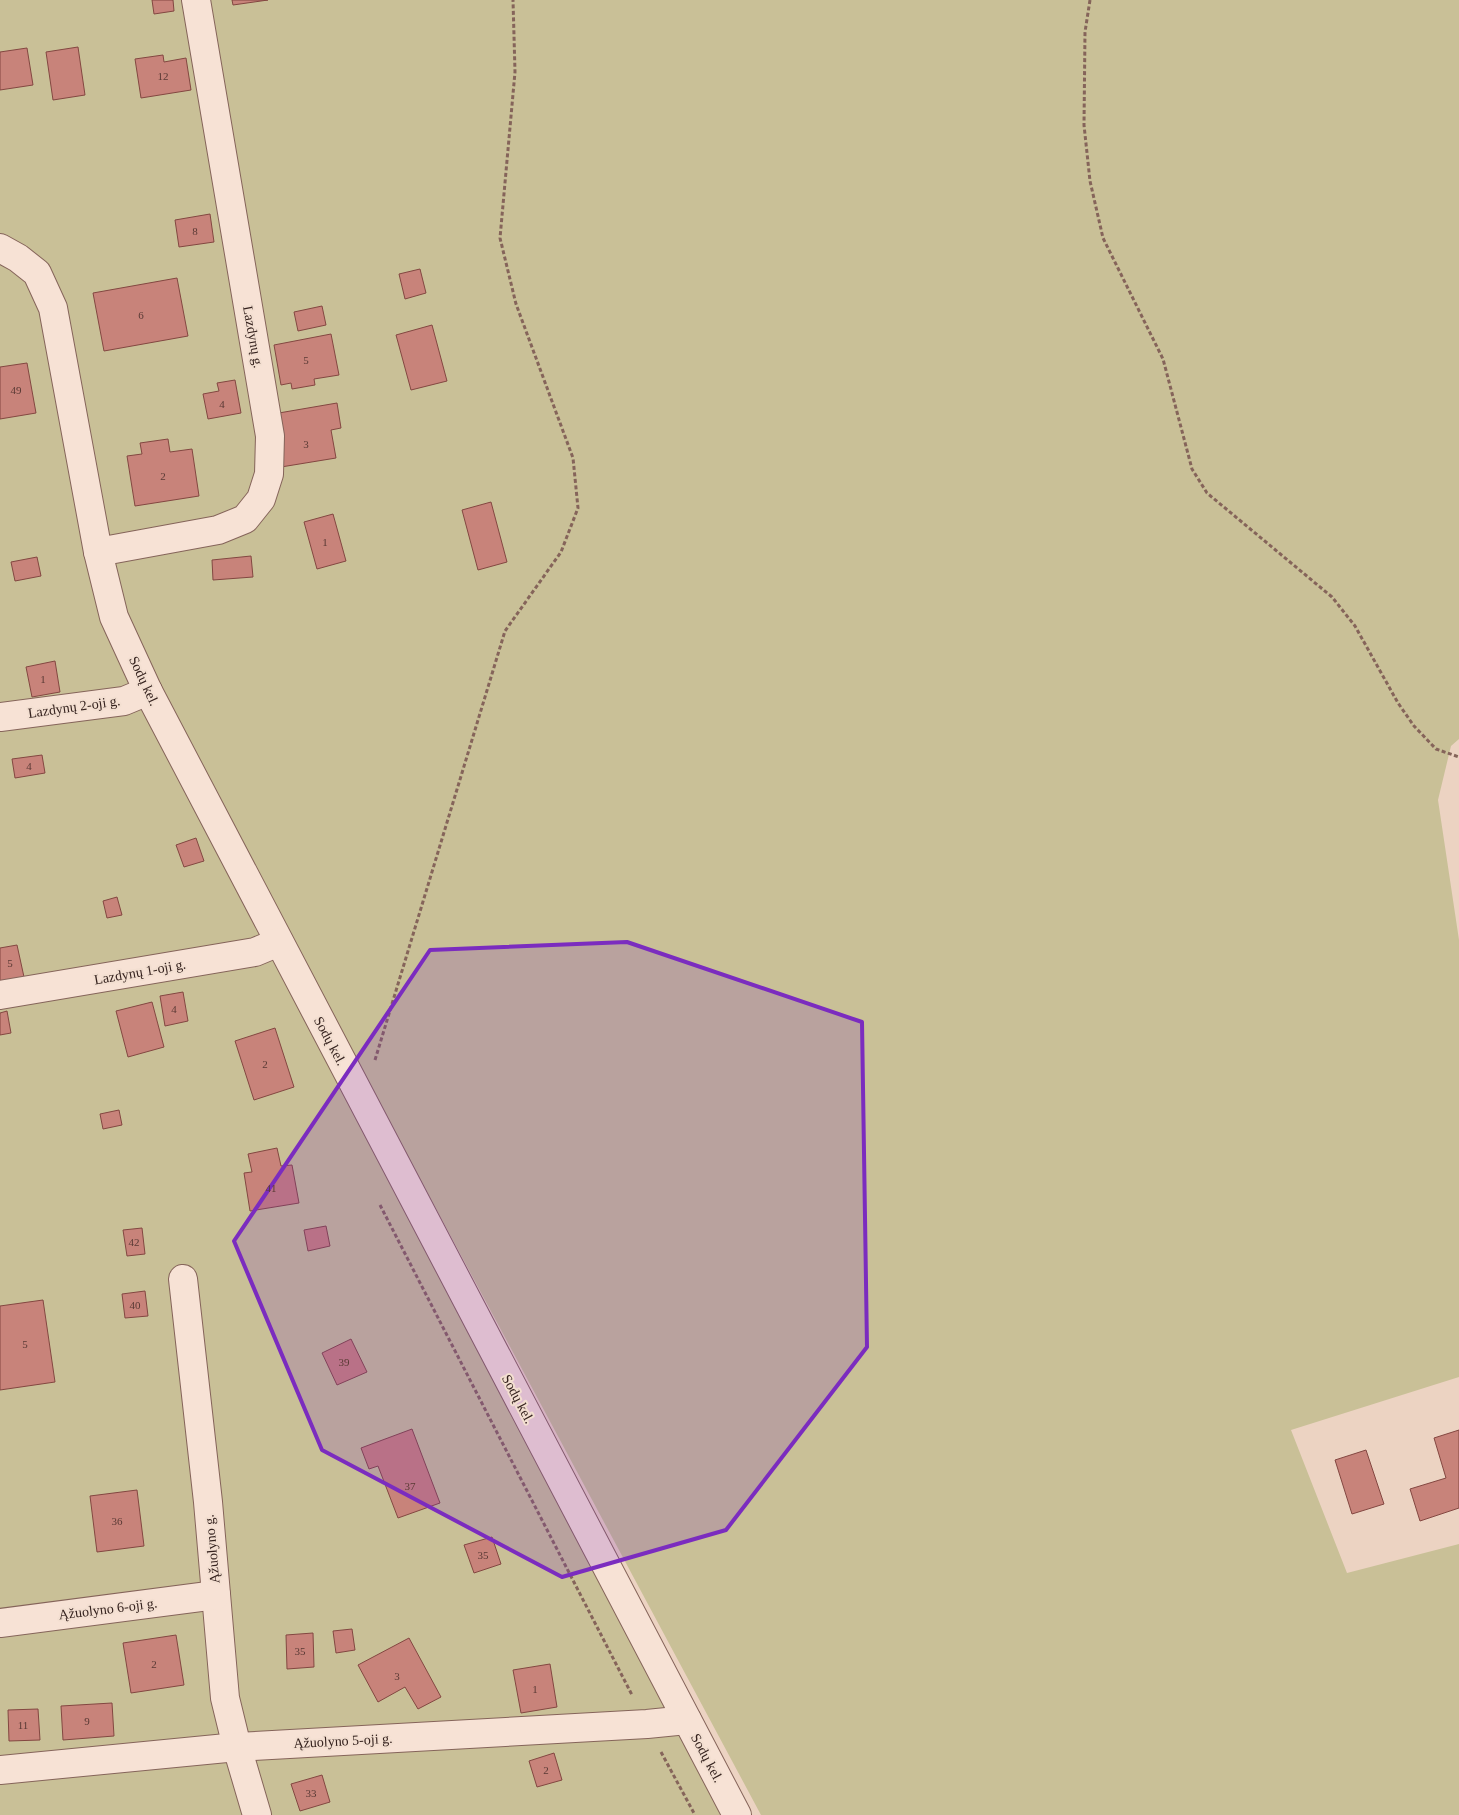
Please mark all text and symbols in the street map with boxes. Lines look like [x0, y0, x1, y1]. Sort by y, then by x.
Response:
house number: 12 [158, 70, 169, 82]
house number: 8 [192, 225, 198, 237]
street label: Lazdynų g. [240, 305, 266, 369]
house number: 6 [138, 309, 144, 321]
house number: 5 [303, 354, 309, 366]
house number: 49 [11, 384, 22, 396]
house number: 4 [219, 398, 225, 410]
house number: 3 [303, 438, 309, 450]
house number: 2 [160, 470, 166, 482]
house number: 1 [322, 536, 328, 548]
street label: Sodų kel. [126, 654, 162, 708]
house number: 1 [40, 673, 46, 685]
street label: Lazdynų 2-oji g. [27, 693, 121, 721]
house number: 4 [26, 760, 32, 772]
house number: 5 [7, 957, 13, 969]
street label: Lazdynų 1-oji g. [93, 957, 187, 987]
house number: 4 [171, 1003, 177, 1015]
street label: Sodų kel. [311, 1014, 349, 1068]
house number: 2 [262, 1058, 268, 1070]
house number: 41 [266, 1182, 277, 1194]
house number: 42 [129, 1236, 140, 1248]
house number: 40 [130, 1299, 141, 1311]
house number: 5 [22, 1338, 28, 1350]
house number: 39 [339, 1356, 350, 1368]
street label: Sodų kel. [499, 1372, 537, 1426]
house number: 37 [405, 1480, 416, 1492]
street label: Ąžuolyno g. [202, 1514, 222, 1584]
house number: 36 [112, 1515, 123, 1527]
house number: 35 [478, 1549, 489, 1561]
street label: Ąžuolyno 6-oji g. [58, 1596, 158, 1622]
house number: 35 [295, 1645, 306, 1657]
house number: 2 [151, 1658, 157, 1670]
house number: 3 [394, 1670, 400, 1682]
house number: 1 [532, 1683, 538, 1695]
house number: 9 [84, 1715, 90, 1727]
house number: 11 [18, 1719, 28, 1731]
street label: Ąžuolyno 5-oji g. [293, 1731, 393, 1751]
street label: Sodų kel. [688, 1731, 726, 1785]
house number: 2 [543, 1764, 549, 1776]
house number: 33 [306, 1787, 317, 1799]

